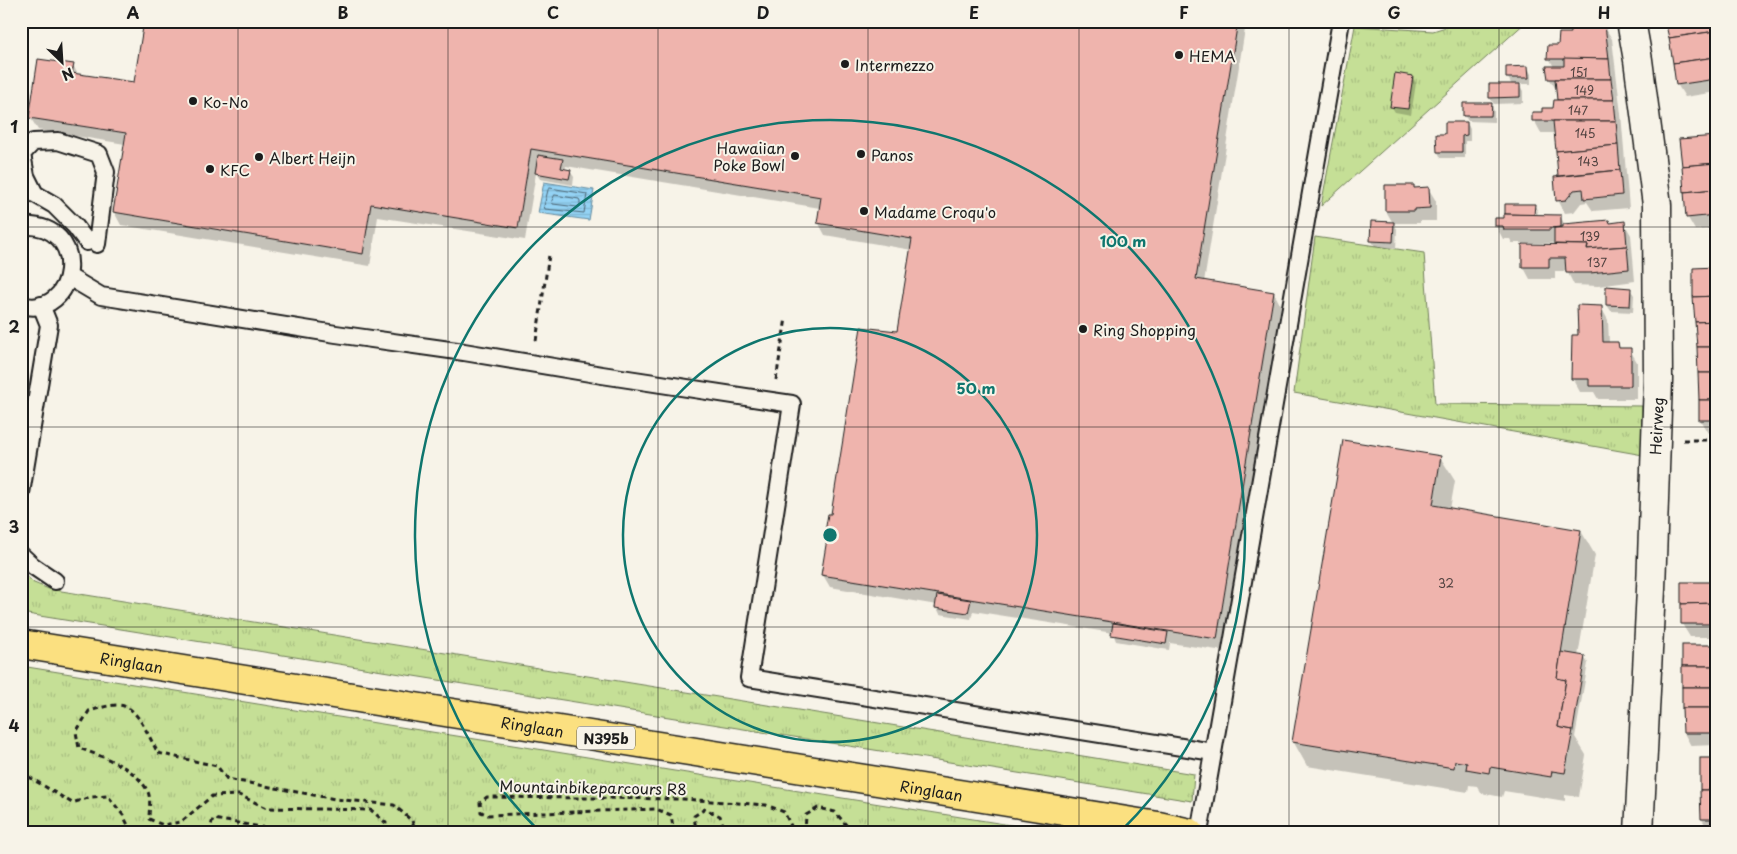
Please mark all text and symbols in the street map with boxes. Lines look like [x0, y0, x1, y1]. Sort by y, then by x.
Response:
text: A [127, 0, 140, 24]
text: B [338, 0, 349, 24]
text: C [547, 0, 559, 24]
text: D [757, 0, 769, 24]
text: E [969, 0, 979, 24]
text: F [1179, 0, 1189, 24]
text: G [1387, 0, 1401, 24]
text: H [1598, 0, 1610, 24]
north arrow [38, 38, 88, 88]
place label: HEMA [1189, 44, 1236, 67]
marker: HEMA [1173, 49, 1185, 61]
place label: Intermezzo [855, 53, 934, 76]
marker: Intermezzo [839, 58, 851, 70]
text: N [58, 62, 77, 86]
house number: 151 [1570, 63, 1588, 81]
house number: 149 [1574, 81, 1594, 99]
place label: Ko-No [203, 90, 248, 113]
marker: Ko-No [187, 95, 199, 107]
house number: 147 [1568, 101, 1588, 119]
text: 1 [10, 114, 18, 138]
house number: 145 [1575, 124, 1595, 142]
place label: Hawaiian Poke Bowl [713, 136, 785, 176]
place label: Panos [871, 143, 914, 166]
place label: Albert Heijn [269, 146, 356, 169]
marker: Panos [855, 148, 867, 160]
marker: Hawaiian Poke Bowl [789, 150, 801, 162]
marker: Albert Heijn [253, 151, 265, 163]
house number: 143 [1577, 152, 1599, 170]
place label: KFC [220, 158, 250, 181]
marker: KFC [204, 163, 216, 175]
place label: Madame Croqu'o [874, 200, 996, 223]
marker: Madame Croqu'o [858, 205, 870, 217]
house number: 139 [1580, 227, 1600, 245]
text: 100 m [1100, 229, 1146, 252]
house number: 137 [1587, 253, 1607, 271]
text: 2 [8, 314, 20, 338]
place label: Ring Shopping [1093, 318, 1196, 341]
marker: Ring Shopping [1077, 323, 1089, 335]
text: 50 m [957, 376, 995, 399]
street label: Heirweg [1643, 397, 1669, 455]
text: 3 [9, 514, 19, 538]
centre of rings [821, 526, 839, 544]
house number: 32 [1438, 574, 1454, 592]
street label: Ringlaan [98, 645, 165, 678]
street label: Ringlaan [499, 709, 566, 742]
text: 4 [9, 713, 20, 737]
road number: N395b [577, 726, 635, 750]
street label: Ringlaan [898, 773, 965, 806]
street label: Mountainbikeparcours R8 [499, 774, 687, 800]

